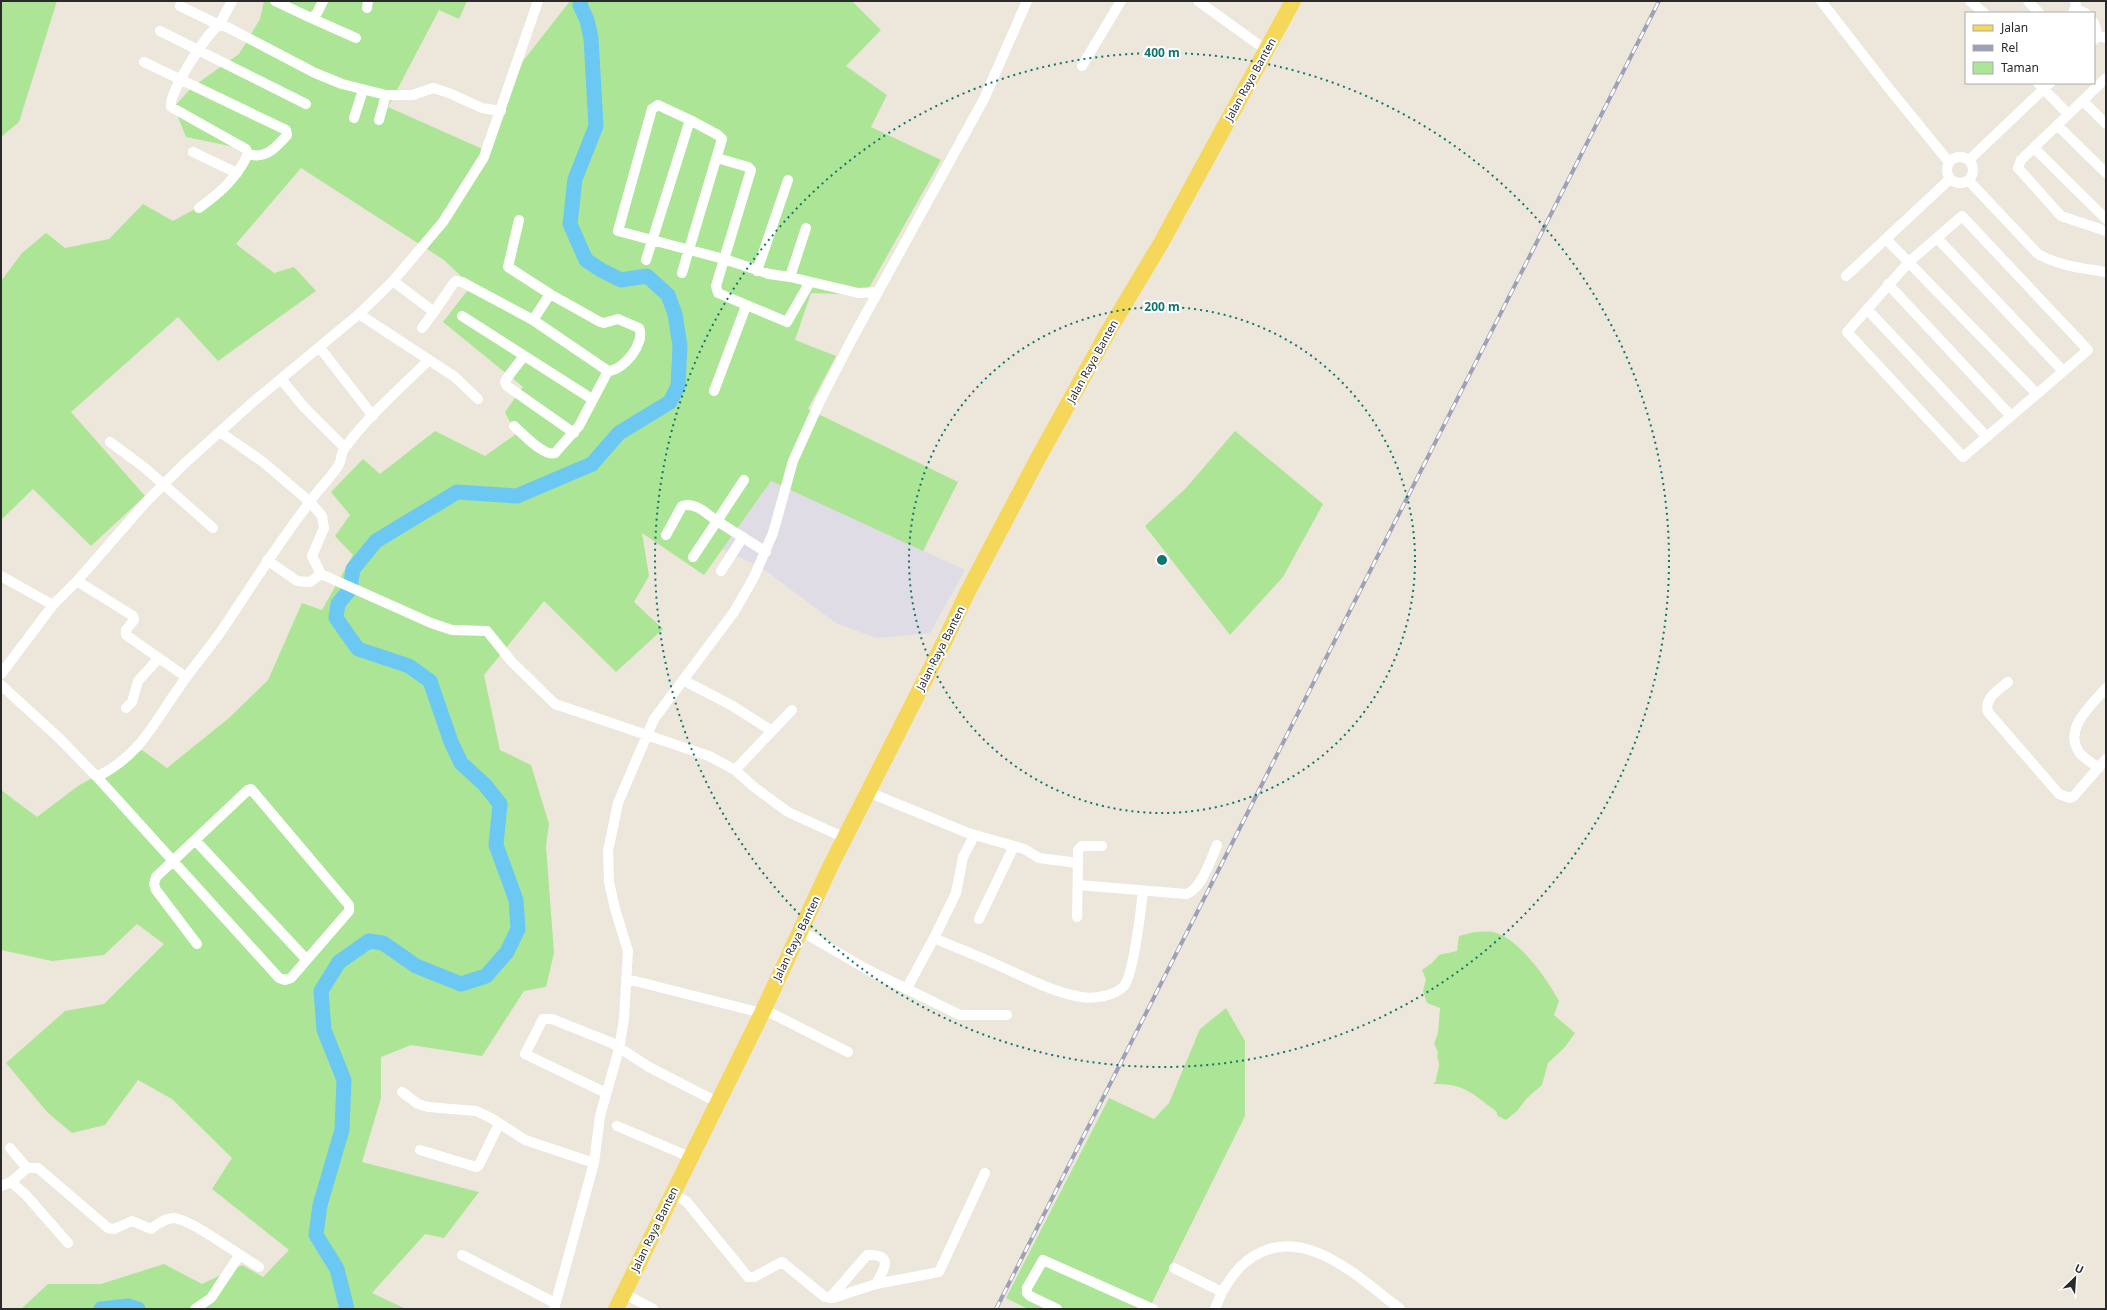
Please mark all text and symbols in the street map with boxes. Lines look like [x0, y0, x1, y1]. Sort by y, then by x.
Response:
legend [1965, 12, 2095, 84]
text: Jalan [2000, 19, 2028, 36]
street label: Jalan Raya Banten [1221, 35, 1279, 124]
text: Rel [2001, 39, 2018, 56]
text: 400 m [1144, 44, 1180, 61]
text: Taman [2001, 59, 2039, 76]
text: 200 m [1144, 298, 1180, 315]
street label: Jalan Raya Banten [1063, 317, 1121, 406]
centre of rings [1155, 553, 1169, 567]
street label: Jalan Raya Banten [912, 603, 968, 694]
street label: Jalan Raya Banten [769, 893, 823, 984]
street label: Jalan Raya Banten [627, 1184, 681, 1275]
north arrow [2055, 1258, 2095, 1298]
text: U [2072, 1260, 2086, 1277]

